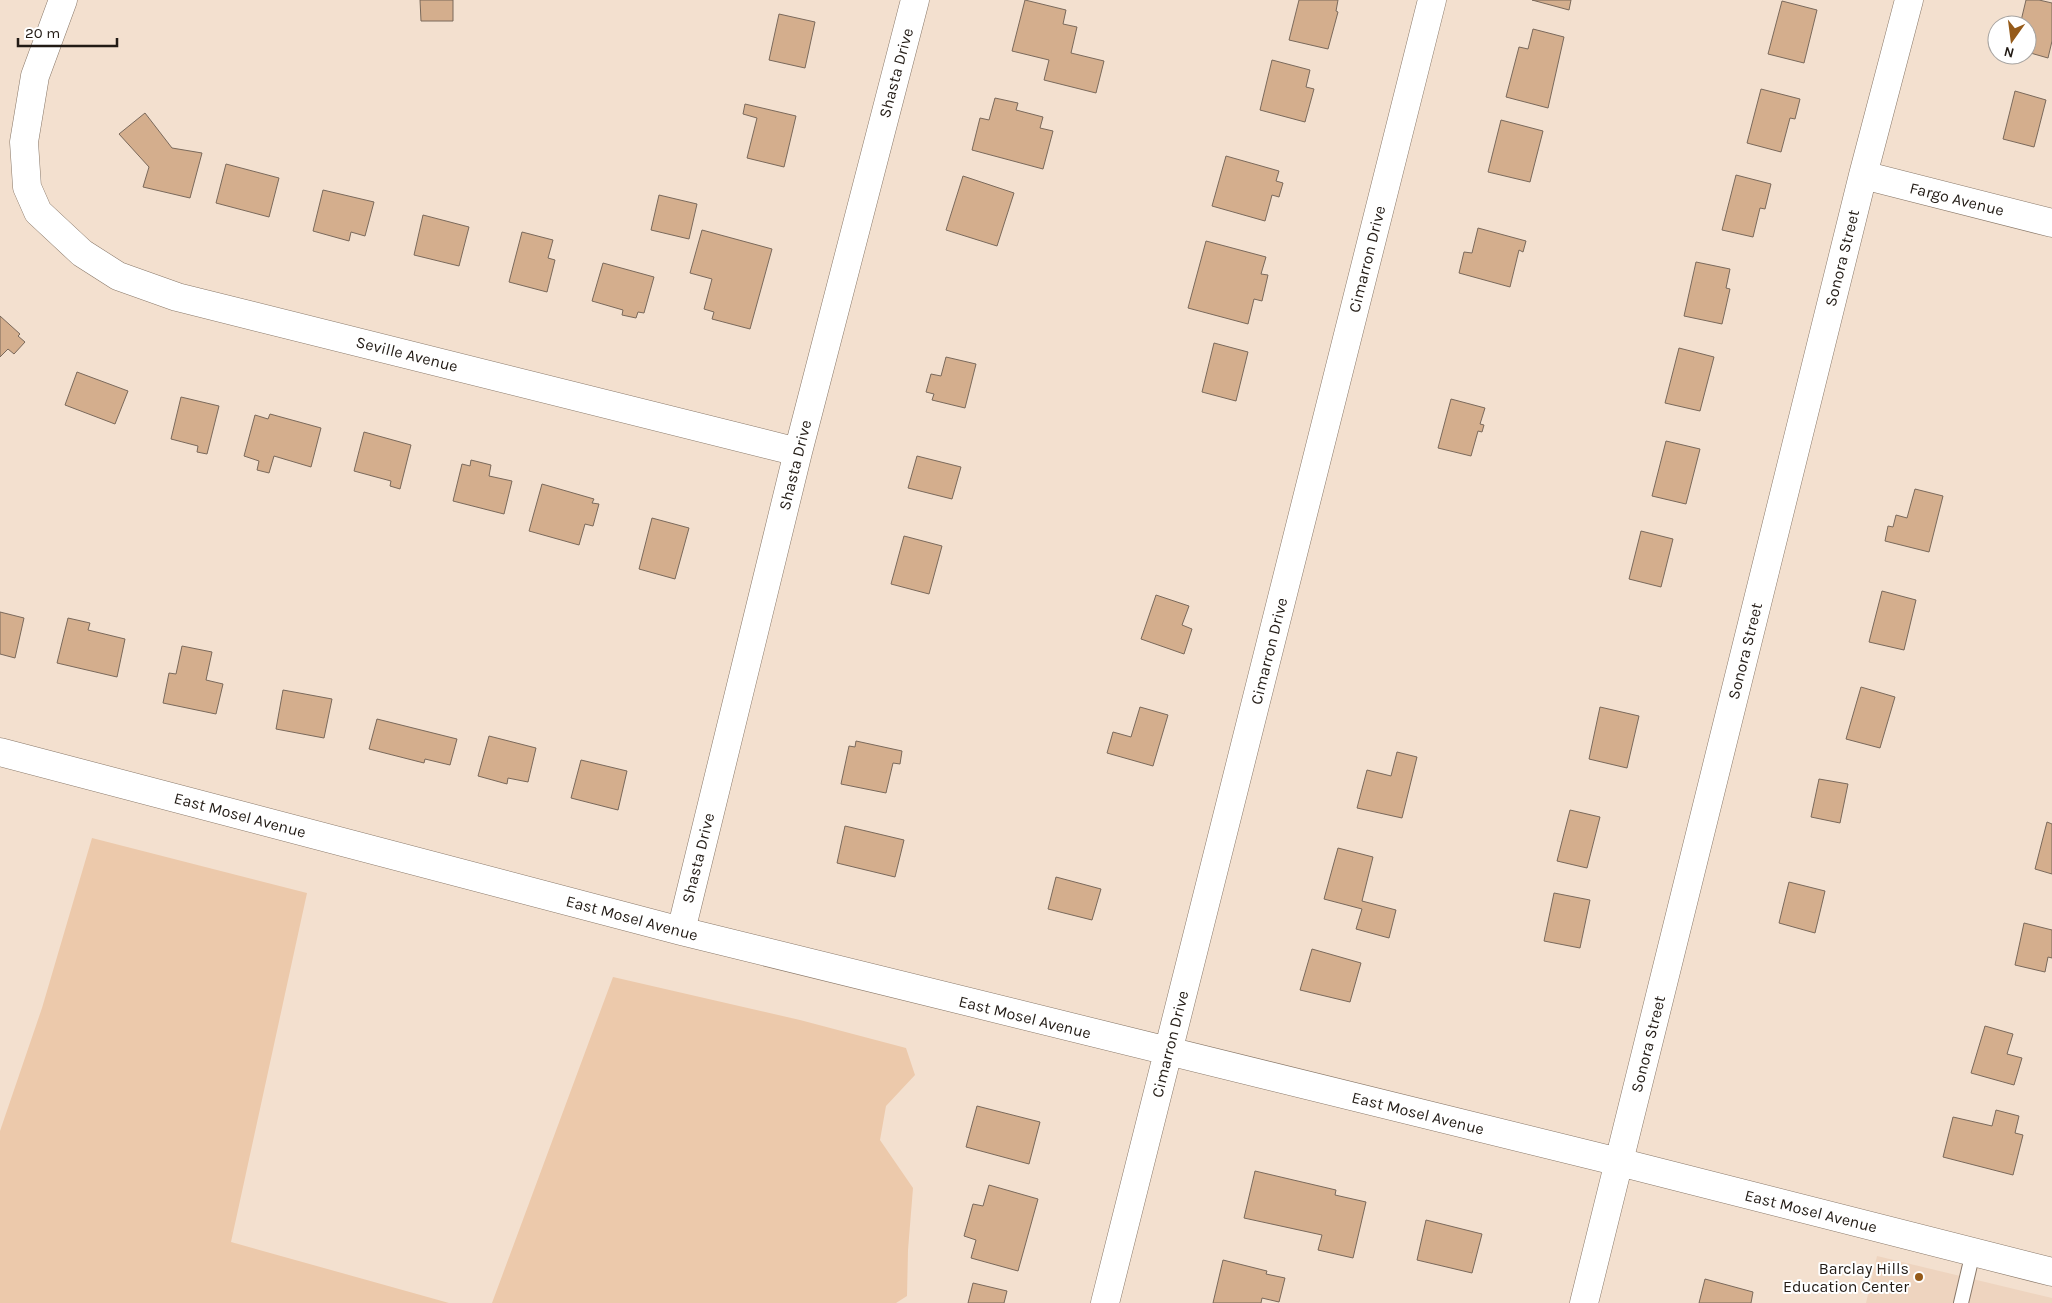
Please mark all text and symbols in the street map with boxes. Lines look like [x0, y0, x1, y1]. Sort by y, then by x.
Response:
scale bar [18, 15, 116, 47]
north arrow [1987, 15, 2037, 65]
text: 20 m [25, 24, 60, 42]
street label: Shasta Drive [875, 26, 917, 120]
text: N [2002, 43, 2016, 62]
street label: Fargo Avenue [1908, 178, 2006, 220]
street label: Cimarron Drive [1345, 204, 1389, 314]
street label: Sonora Street [1821, 208, 1863, 308]
street label: Seville Avenue [354, 332, 460, 376]
street label: Shasta Drive [775, 418, 815, 512]
street label: Cimarron Drive [1247, 596, 1291, 706]
street label: Sonora Street [1724, 601, 1766, 701]
street label: East Mosel Avenue [172, 788, 308, 842]
street label: Shasta Drive [678, 811, 718, 905]
street label: East Mosel Avenue [564, 891, 700, 945]
street label: Cimarron Drive [1148, 989, 1192, 1099]
street label: East Mosel Avenue [957, 991, 1093, 1043]
street label: Sonora Street [1627, 994, 1669, 1094]
street label: East Mosel Avenue [1350, 1087, 1486, 1139]
street label: East Mosel Avenue [1743, 1185, 1879, 1237]
place label: Barclay Hills Education Center [1783, 1259, 1909, 1296]
marker: Barclay Hills Education Center [1913, 1271, 1925, 1283]

